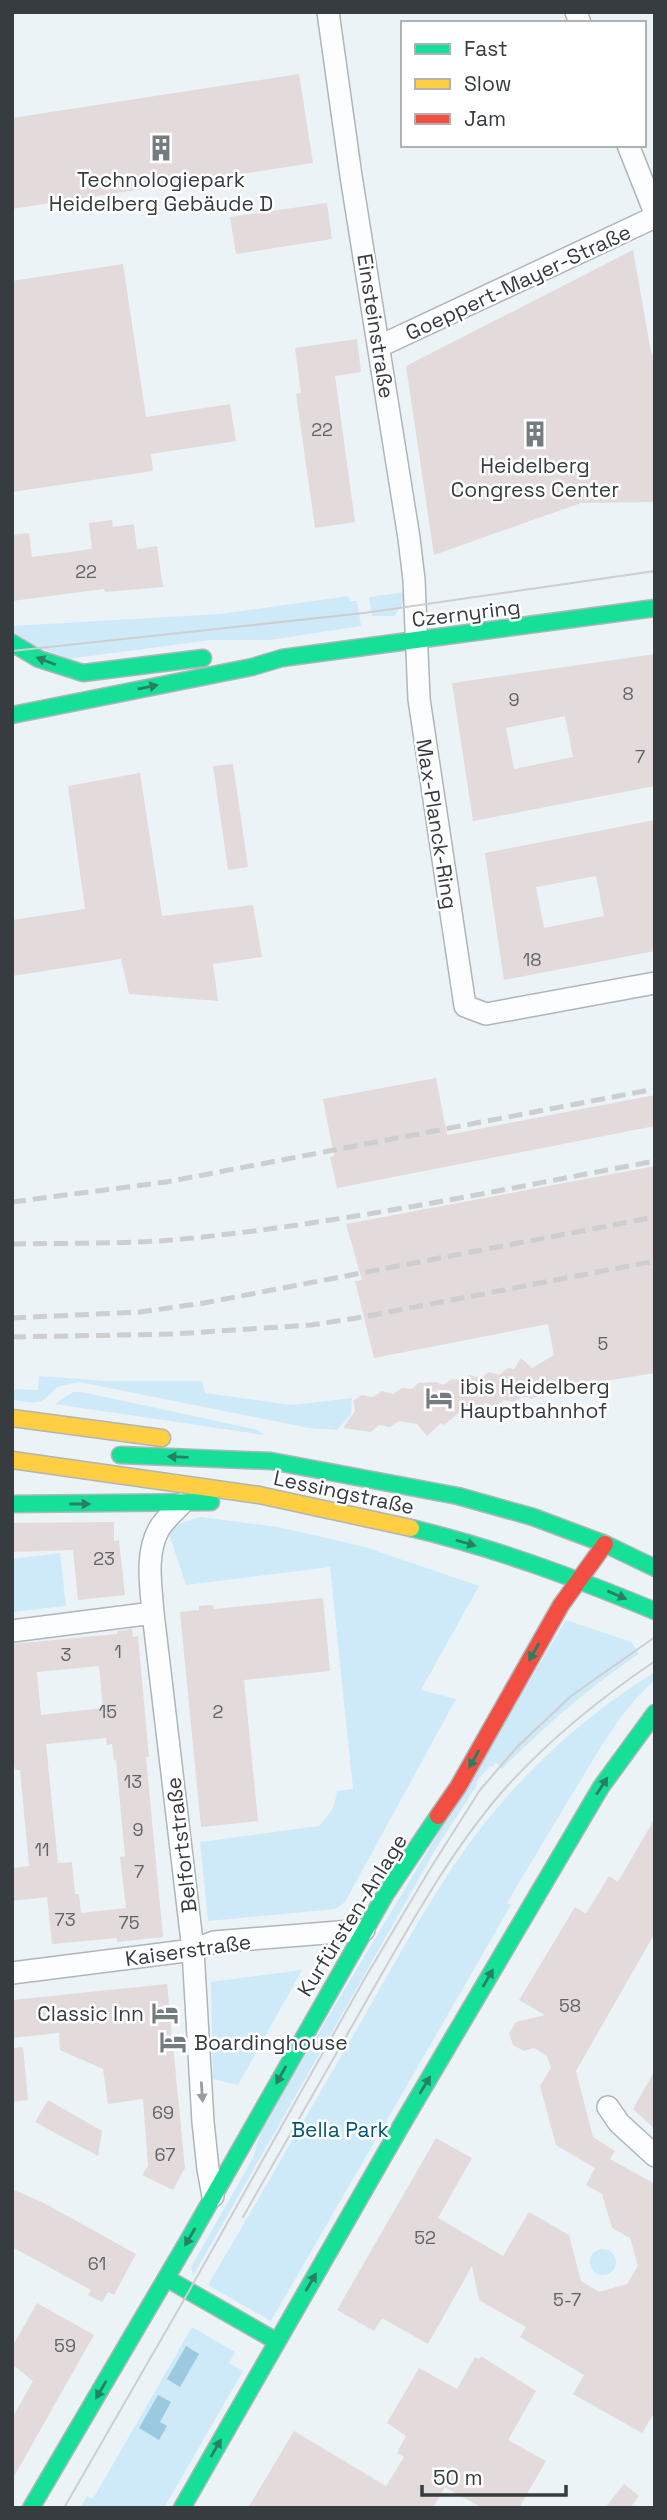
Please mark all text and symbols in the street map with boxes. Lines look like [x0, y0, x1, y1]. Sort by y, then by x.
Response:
legend [401, 21, 646, 147]
text: Fast [464, 35, 508, 62]
text: Slow [464, 70, 512, 97]
text: Jam [464, 105, 506, 132]
building icon: Technologiepark Heidelberg Gebäude D [146, 133, 176, 163]
place label: Technologiepark Heidelberg Gebäude D [49, 166, 273, 217]
street label: Goeppert-Mayer-Straße [401, 218, 635, 346]
street label: Einsteinstraße [351, 252, 401, 400]
house number: 22 [311, 418, 333, 441]
building icon: Heidelberg Congress Center [520, 419, 550, 449]
place label: Heidelberg Congress Center [451, 452, 619, 503]
house number: 22 [75, 560, 97, 583]
street label: Czernyring [410, 593, 522, 633]
one-way arrow [36, 655, 57, 666]
one-way arrow [137, 681, 159, 692]
house number: 8 [622, 682, 634, 705]
house number: 9 [508, 688, 520, 711]
street label: Max-Planck-Ring [410, 737, 464, 911]
house number: 7 [635, 745, 645, 768]
house number: 18 [523, 948, 541, 971]
house number: 5 [598, 1332, 608, 1355]
place label: ibis Heidelberg Hauptbahnhof [460, 1373, 610, 1424]
hotel icon: ibis Heidelberg Hauptbahnhof [424, 1383, 454, 1413]
one-way arrow [167, 1452, 189, 1463]
street label: Lessingstraße [271, 1464, 417, 1520]
one-way arrow [70, 1498, 92, 1510]
one-way arrow [456, 1538, 477, 1548]
house number: 23 [93, 1547, 115, 1570]
one-way arrow [607, 1589, 627, 1601]
house number: 1 [114, 1640, 122, 1663]
house number: 3 [61, 1643, 71, 1666]
one-way arrow [528, 1643, 540, 1662]
house number: 15 [99, 1700, 117, 1723]
house number: 2 [213, 1700, 223, 1723]
one-way arrow [468, 1749, 480, 1769]
house number: 13 [124, 1770, 142, 1793]
street label: Belfortstraße [159, 1776, 203, 1914]
one-way arrow [595, 1777, 608, 1796]
house number: 9 [132, 1818, 144, 1841]
street label: Kurfürsten-Anlage [291, 1829, 413, 2001]
house number: 11 [34, 1838, 50, 1861]
house number: 7 [134, 1860, 144, 1883]
house number: 73 [54, 1908, 76, 1931]
house number: 75 [119, 1911, 139, 1934]
street label: Kaiserstraße [123, 1928, 253, 1972]
one-way arrow [482, 1968, 494, 1987]
house number: 58 [559, 1994, 581, 2017]
hotel icon: Classic Inn [150, 1998, 180, 2028]
place label: Classic Inn [37, 2000, 144, 2027]
hotel icon: Boardinghouse [158, 2027, 188, 2057]
place label: Boardinghouse [194, 2029, 348, 2056]
one-way arrow [275, 2065, 288, 2084]
one-way arrow [419, 2076, 431, 2095]
one-way arrow [196, 2081, 207, 2103]
house number: 69 [152, 2101, 174, 2124]
park label: Bella Park [291, 2116, 389, 2143]
house number: 67 [155, 2143, 175, 2166]
house number: 52 [414, 2226, 436, 2249]
one-way arrow [184, 2227, 196, 2247]
house number: 61 [88, 2252, 106, 2275]
one-way arrow [304, 2273, 317, 2292]
house number: 5-7 [553, 2288, 581, 2311]
house number: 59 [54, 2334, 76, 2357]
one-way arrow [94, 2380, 107, 2399]
one-way arrow [210, 2439, 222, 2458]
scale bar [422, 2454, 566, 2498]
text: 50 m [433, 2464, 483, 2491]

